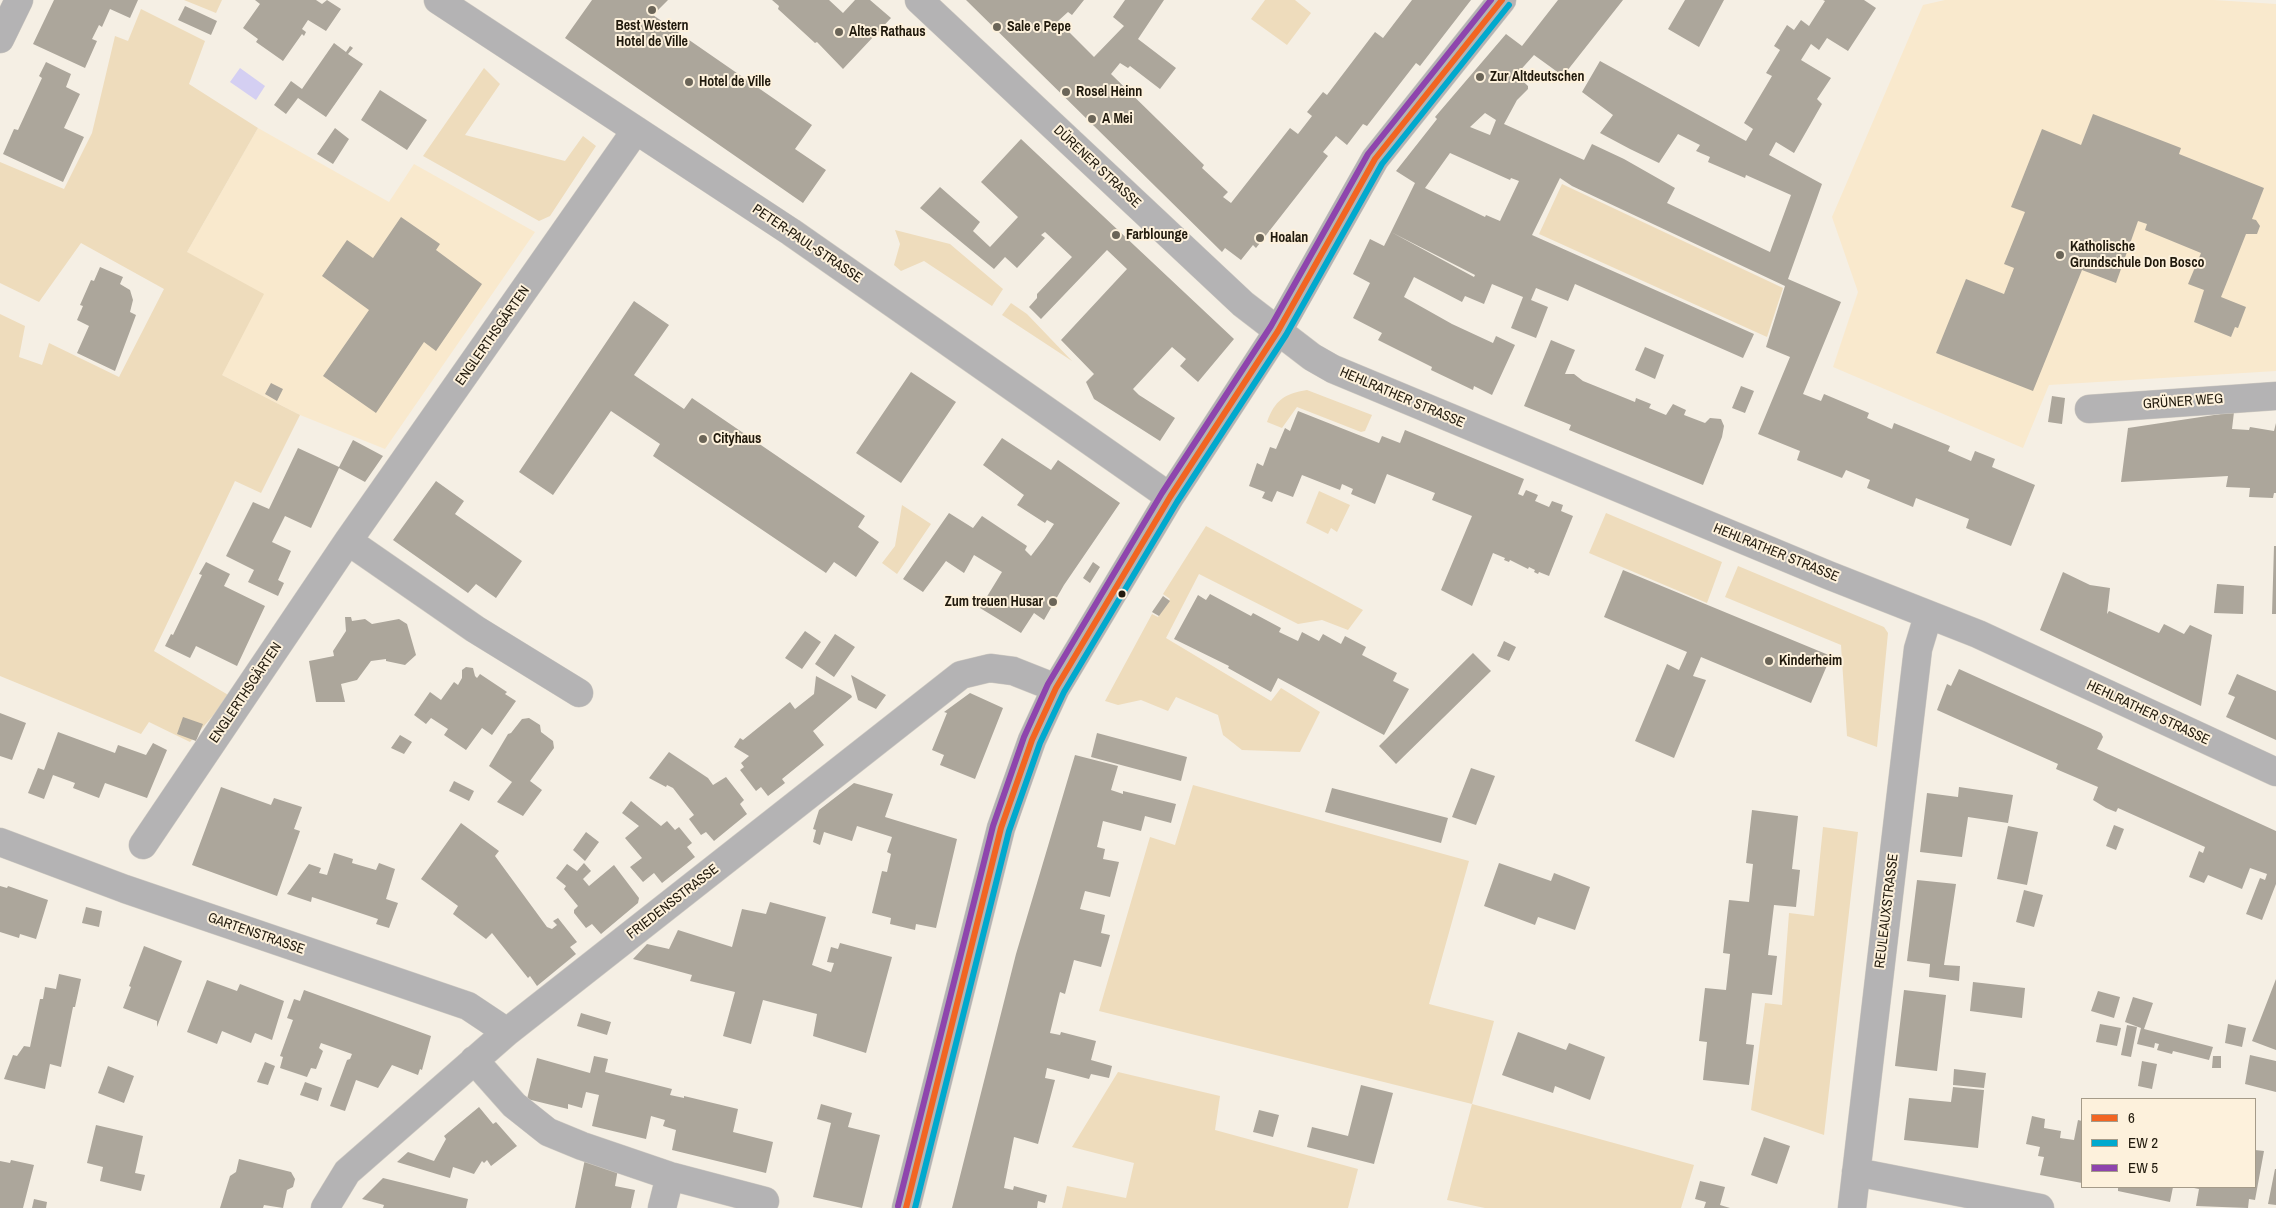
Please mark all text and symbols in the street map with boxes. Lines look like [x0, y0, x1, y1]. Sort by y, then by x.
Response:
marker: Best Western Hotel de Ville [646, 4, 658, 16]
place label: Best Western Hotel de Ville [615, 18, 689, 50]
place label: Sale e Pepe [1007, 19, 1071, 35]
marker: Sale e Pepe [991, 21, 1003, 33]
place label: Altes Rathaus [849, 24, 926, 40]
marker: Altes Rathaus [833, 26, 845, 38]
place label: Zur Altdeutschen [1490, 69, 1584, 85]
marker: Zur Altdeutschen [1474, 71, 1486, 83]
place label: Hotel de Ville [699, 74, 771, 90]
marker: Hotel de Ville [683, 76, 695, 88]
place label: Rosel Heinn [1076, 84, 1142, 100]
marker: Rosel Heinn [1060, 86, 1072, 98]
place label: A Mei [1102, 111, 1133, 127]
marker: A Mei [1086, 113, 1098, 125]
street label: DÜRENER STRASSE [1050, 122, 1144, 212]
street label: PETER-PAUL-STRASSE [749, 201, 865, 287]
place label: Farblounge [1126, 227, 1188, 243]
marker: Farblounge [1110, 229, 1122, 241]
place label: Hoalan [1270, 230, 1308, 246]
marker: Hoalan [1254, 232, 1266, 244]
place label: Katholische Grundschule Don Bosco [2070, 239, 2205, 272]
marker: Katholische Grundschule Don Bosco [2054, 249, 2066, 261]
street label: ENGLERTHSGÄRTEN [452, 283, 534, 389]
street label: HEHLRATHER STRASSE [1337, 364, 1467, 432]
street label: GRÜNER WEG [2142, 391, 2224, 413]
place label: Cityhaus [713, 431, 761, 447]
marker: Cityhaus [697, 433, 709, 445]
street label: HEHLRATHER STRASSE [1711, 520, 1841, 586]
unlabelled marker [1117, 589, 1127, 599]
place label: Zum treuen Husar [945, 594, 1043, 610]
marker: Zum treuen Husar [1047, 596, 1059, 608]
street label: ENGLERTHSGÄRTEN [206, 640, 286, 746]
place label: Kinderheim [1779, 653, 1842, 669]
marker: Kinderheim [1763, 655, 1775, 667]
street label: HEHLRATHER STRASSE [2084, 677, 2212, 749]
street label: REULEAUXSTRASSE [1872, 853, 1902, 969]
street label: FRIEDENSSTRASSE [624, 861, 722, 943]
street label: GARTENSTRASSE [205, 910, 307, 958]
legend [2081, 1098, 2256, 1188]
text: 6 [2128, 1107, 2135, 1128]
text: EW 2 [2128, 1132, 2158, 1153]
text: EW 5 [2128, 1157, 2158, 1178]

